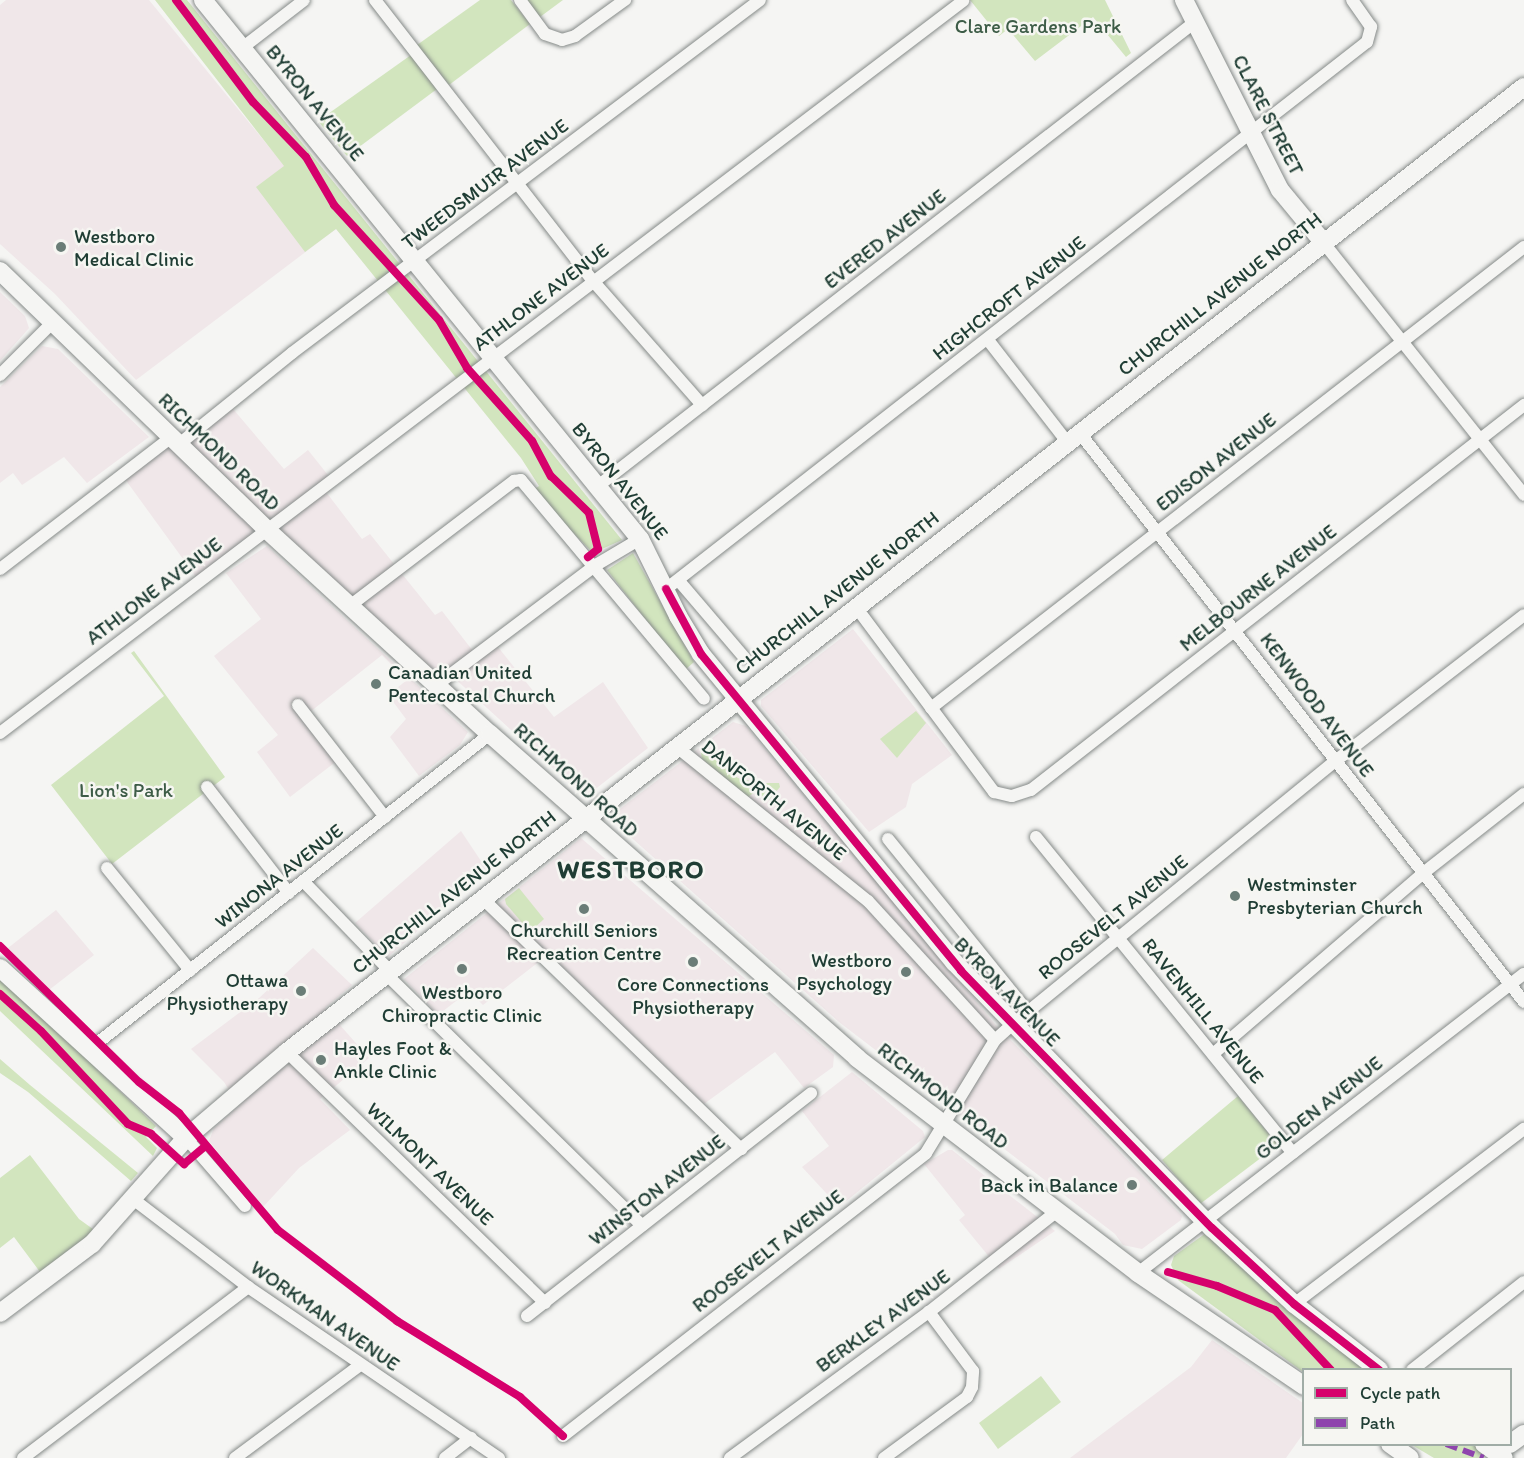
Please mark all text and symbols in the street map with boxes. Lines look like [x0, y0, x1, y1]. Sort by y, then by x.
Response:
park label: Clare Gardens Park [955, 14, 1121, 38]
street label: BYRON AVENUE [261, 40, 369, 166]
street label: CLARE STREET [1227, 51, 1309, 179]
street label: TWEEDSMUIR AVENUE [397, 114, 573, 254]
street label: EVERED AVENUE [819, 184, 951, 294]
street label: CHURCHILL AVENUE NORTH [1113, 207, 1327, 381]
place label: Westboro Medical Clinic [74, 224, 194, 271]
street label: HIGHCROFT AVENUE [928, 231, 1090, 365]
marker: Westboro Medical Clinic [52, 238, 70, 256]
street label: ATHLONE AVENUE [469, 238, 613, 356]
street label: RICHMOND ROAD [153, 388, 285, 516]
street label: EDISON AVENUE [1151, 408, 1281, 516]
street label: BYRON AVENUE [567, 418, 673, 544]
street label: CHURCHILL AVENUE NORTH [730, 506, 944, 680]
street label: MELBOURNE AVENUE [1175, 520, 1341, 656]
street label: ATHLONE AVENUE [82, 532, 226, 650]
street label: KENWOOD AVENUE [1255, 628, 1379, 782]
place label: Canadian United Pentecostal Church [388, 660, 555, 707]
marker: Canadian United Pentecostal Church [369, 677, 383, 691]
street label: RICHMOND ROAD [509, 718, 643, 842]
street label: DANFORTH AVENUE [697, 735, 851, 865]
park label: Lion's Park [79, 778, 173, 802]
street label: CHURCHILL AVENUE NORTH [347, 805, 561, 979]
street label: WINONA AVENUE [210, 818, 348, 934]
street label: ROOSEVELT AVENUE [1034, 850, 1192, 984]
district label: WESTBORO [557, 854, 705, 886]
place label: Westminster Presbyterian Church [1247, 873, 1423, 920]
marker: Westminster Presbyterian Church [1228, 889, 1242, 903]
marker: Churchill Seniors Recreation Centre [577, 902, 591, 916]
place label: Churchill Seniors Recreation Centre [506, 918, 662, 965]
street label: BYRON AVENUE [949, 933, 1065, 1051]
street label: RAVENHILL AVENUE [1137, 933, 1269, 1089]
place label: Westboro Psychology [796, 948, 892, 995]
marker: Core Connections Physiotherapy [684, 953, 702, 971]
marker: Westboro Chiropractic Clinic [453, 960, 471, 978]
marker: Westboro Psychology [897, 963, 915, 981]
place label: Ottawa Physiotherapy [166, 968, 288, 1015]
place label: Core Connections Physiotherapy [617, 973, 769, 1020]
place label: Westboro Chiropractic Clinic [382, 980, 542, 1027]
marker: Ottawa Physiotherapy [292, 982, 310, 1000]
place label: Hayles Foot & Ankle Clinic [334, 1036, 451, 1083]
street label: RICHMOND ROAD [873, 1037, 1013, 1155]
marker: Hayles Foot & Ankle Clinic [312, 1051, 330, 1069]
street label: GOLDEN AVENUE [1251, 1051, 1387, 1165]
street label: WILMONT AVENUE [362, 1097, 498, 1231]
street label: WINSTON AVENUE [584, 1129, 730, 1251]
place label: Back in Balance [981, 1173, 1118, 1197]
marker: Back in Balance [1123, 1176, 1141, 1194]
street label: ROOSEVELT AVENUE [688, 1185, 848, 1317]
street label: WORKMAN AVENUE [246, 1256, 404, 1376]
street label: BERKLEY AVENUE [812, 1265, 954, 1377]
legend [1302, 1368, 1512, 1446]
text: Cycle path [1360, 1382, 1440, 1404]
text: Path [1360, 1412, 1395, 1434]

